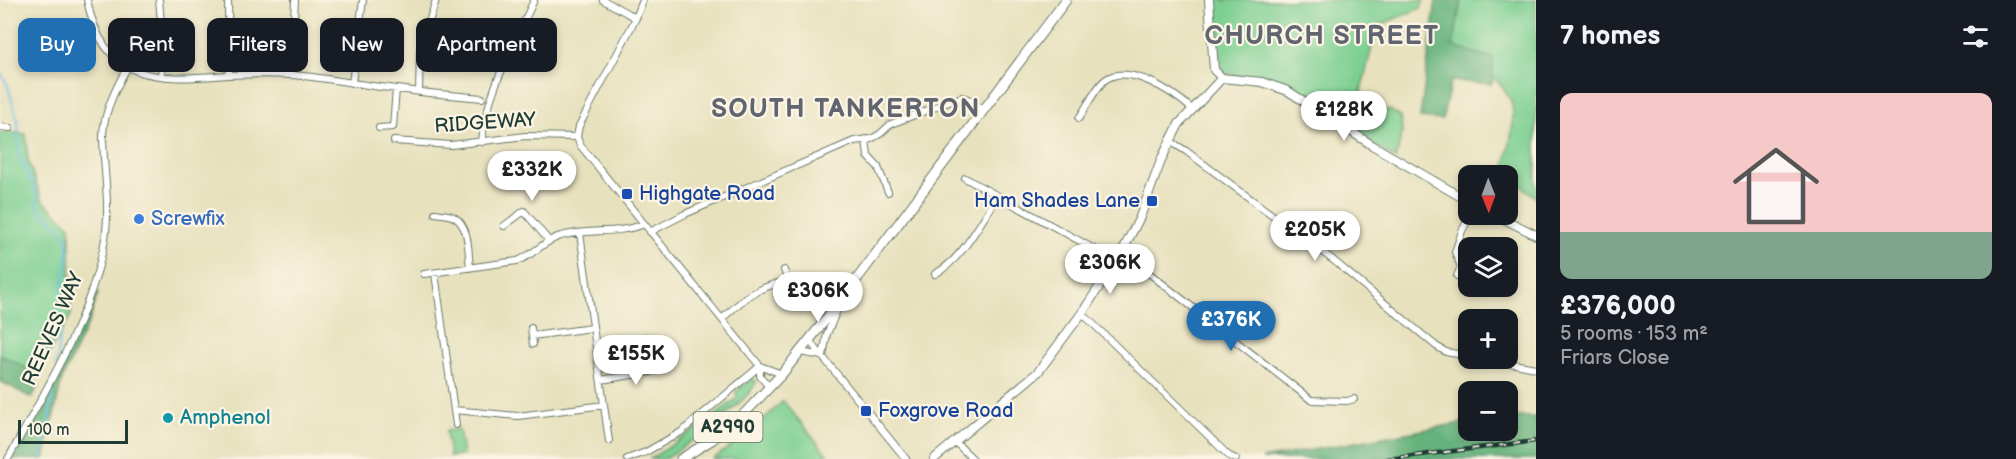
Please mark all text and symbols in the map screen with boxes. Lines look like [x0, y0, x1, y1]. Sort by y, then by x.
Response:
chip: Buy [18, 18, 96, 72]
chip: Rent [108, 18, 195, 72]
chip: Filters [207, 18, 308, 72]
chip: New [320, 18, 404, 72]
chip: Apartment [416, 18, 557, 72]
icon: filters [1959, 20, 1992, 53]
district label: CHURCH STREET [1205, 21, 1439, 52]
text: 7 homes [1560, 21, 1660, 52]
pin: £128K [1302, 91, 1386, 142]
district label: SOUTH TANKERTON [711, 94, 981, 125]
text: £128K [1315, 98, 1373, 122]
street label: RIDGEWAY [433, 107, 537, 139]
icon: home [1722, 132, 1830, 240]
pin: £332K [490, 151, 574, 202]
text: £332K [501, 158, 563, 182]
north arrow [1458, 165, 1518, 225]
map controls [1458, 165, 1518, 441]
place label: Highgate Road [639, 182, 775, 206]
marker: Highgate Road [620, 187, 634, 201]
place label: Ham Shades Lane [974, 189, 1140, 213]
marker: Ham Shades Lane [1145, 194, 1159, 208]
place label: Screwfix [151, 207, 226, 231]
pin: £205K [1273, 211, 1357, 262]
marker: Screwfix [132, 212, 146, 226]
text: £205K [1284, 218, 1346, 242]
button: layers [1458, 237, 1518, 297]
pin: £306K [1068, 244, 1152, 295]
text: £306K [1079, 251, 1141, 275]
street label: REEVES WAY [17, 268, 89, 389]
pin: £306K [776, 272, 860, 323]
text: £306K [787, 279, 849, 303]
text: £376,000 [1560, 291, 1676, 322]
pin: £376K [1189, 301, 1273, 352]
text: £376K [1201, 308, 1261, 332]
button: + [1458, 309, 1518, 369]
text: 5 rooms · 153 m² [1560, 322, 1708, 346]
pin: £155K [594, 335, 678, 386]
text: £155K [607, 342, 665, 366]
text: Friars Close [1560, 346, 1669, 370]
button: − [1458, 381, 1518, 441]
place label: Foxgrove Road [878, 399, 1013, 423]
marker: Foxgrove Road [859, 404, 873, 418]
place label: Amphenol [180, 406, 270, 430]
marker: Amphenol [161, 411, 175, 425]
road number: A2990 [694, 412, 762, 442]
scale bar [18, 417, 128, 444]
text: 100 m [27, 421, 70, 440]

